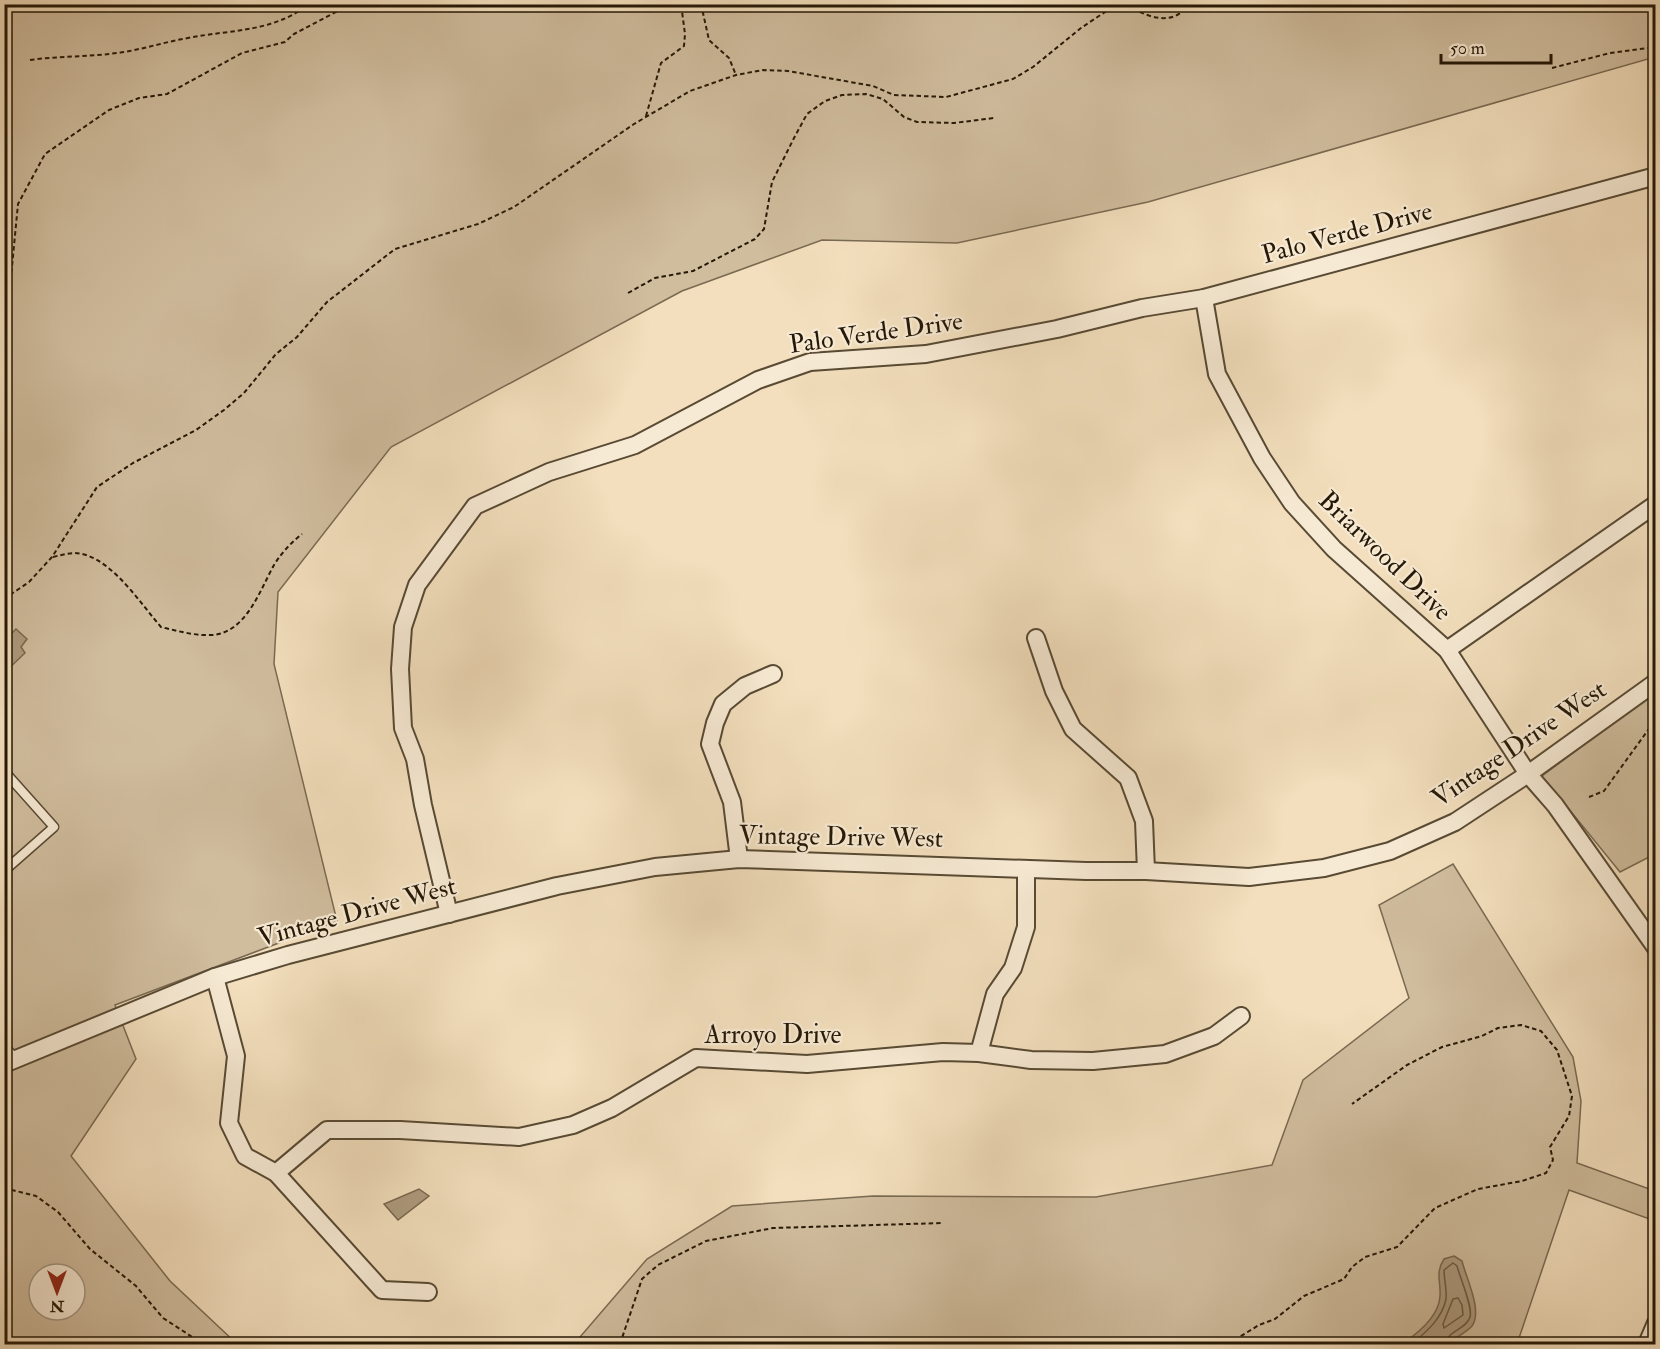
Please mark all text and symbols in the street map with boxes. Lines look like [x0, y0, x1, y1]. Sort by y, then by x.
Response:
scale bar [1441, 27, 1550, 65]
text: 50 m [1450, 37, 1485, 60]
street label: Palo Verde Drive [1258, 195, 1436, 271]
street label: Palo Verde Drive [787, 305, 965, 361]
street label: Briarwood Drive [1312, 485, 1458, 628]
street label: Vintage Drive West [1425, 674, 1613, 814]
street label: Vintage Drive West [739, 819, 943, 855]
street label: Vintage Drive West [254, 870, 460, 954]
street label: Arroyo Drive [704, 1019, 842, 1051]
north arrow [27, 1262, 87, 1322]
text: N [49, 1296, 65, 1316]

